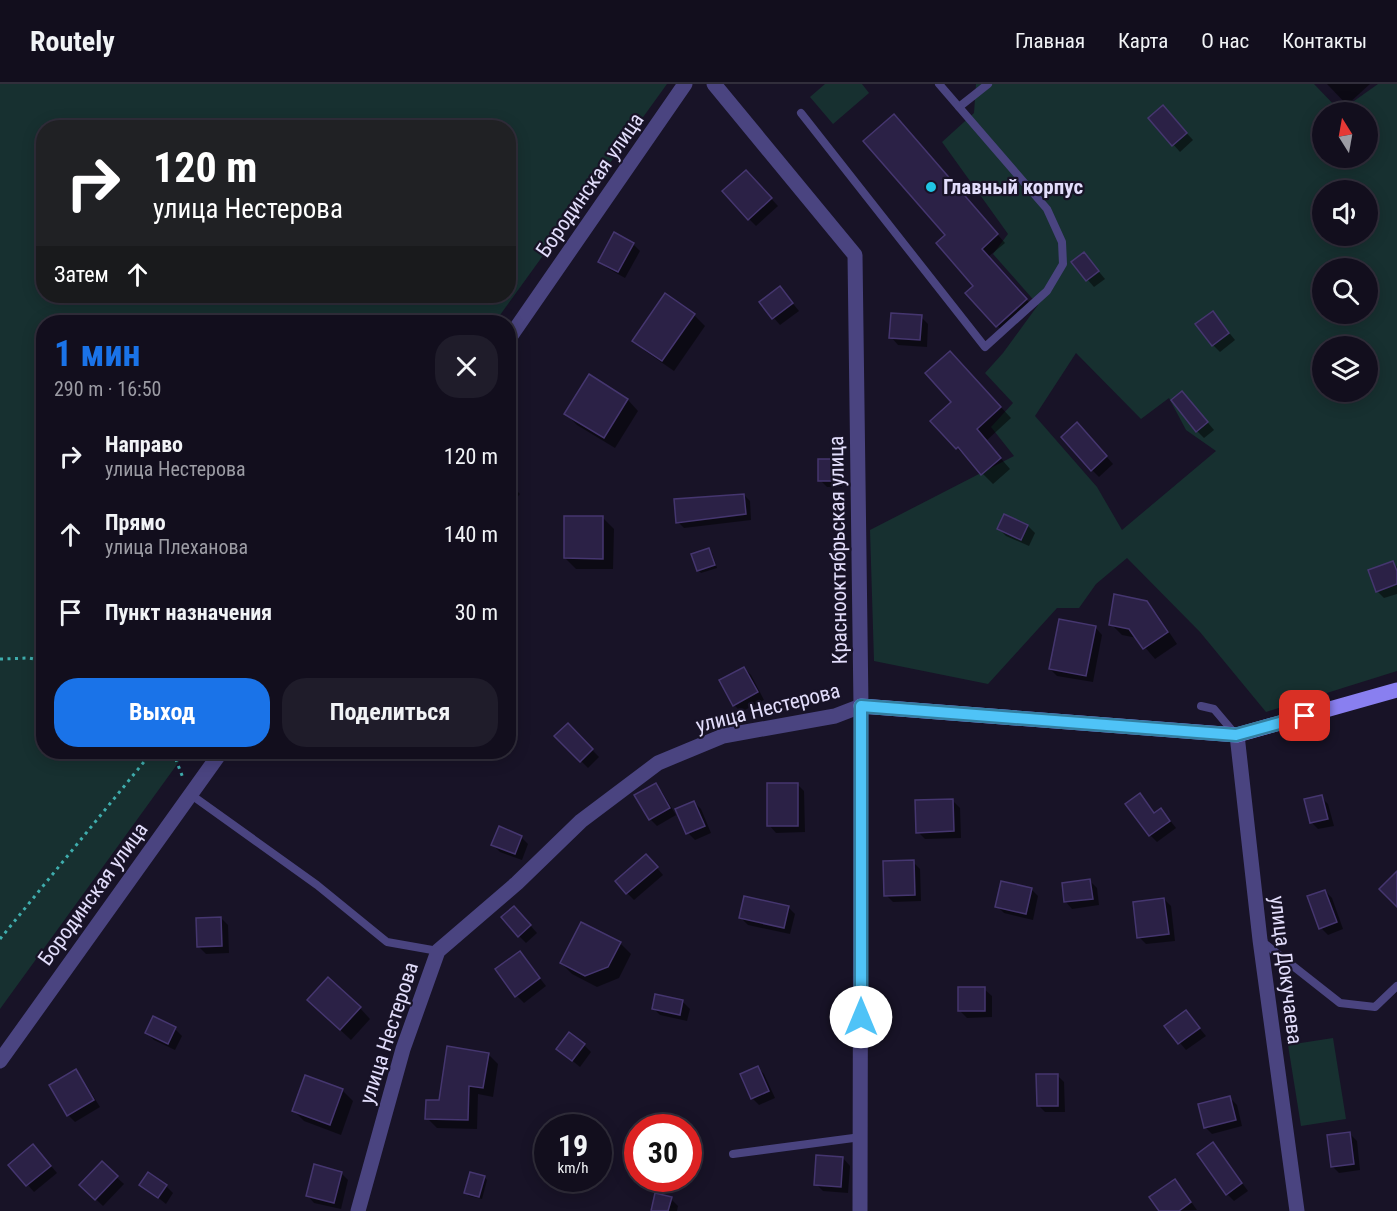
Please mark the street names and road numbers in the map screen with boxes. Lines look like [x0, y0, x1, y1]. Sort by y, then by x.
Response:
street label: Бородинская улица [531, 108, 649, 262]
street label: Краснооктябрьская улица [824, 436, 852, 664]
street label: улица Нестерова [693, 678, 843, 738]
street label: Бородинская улица [33, 818, 153, 970]
street label: улица Докучаева [1265, 894, 1307, 1046]
street label: улица Нестерова [355, 959, 423, 1107]

